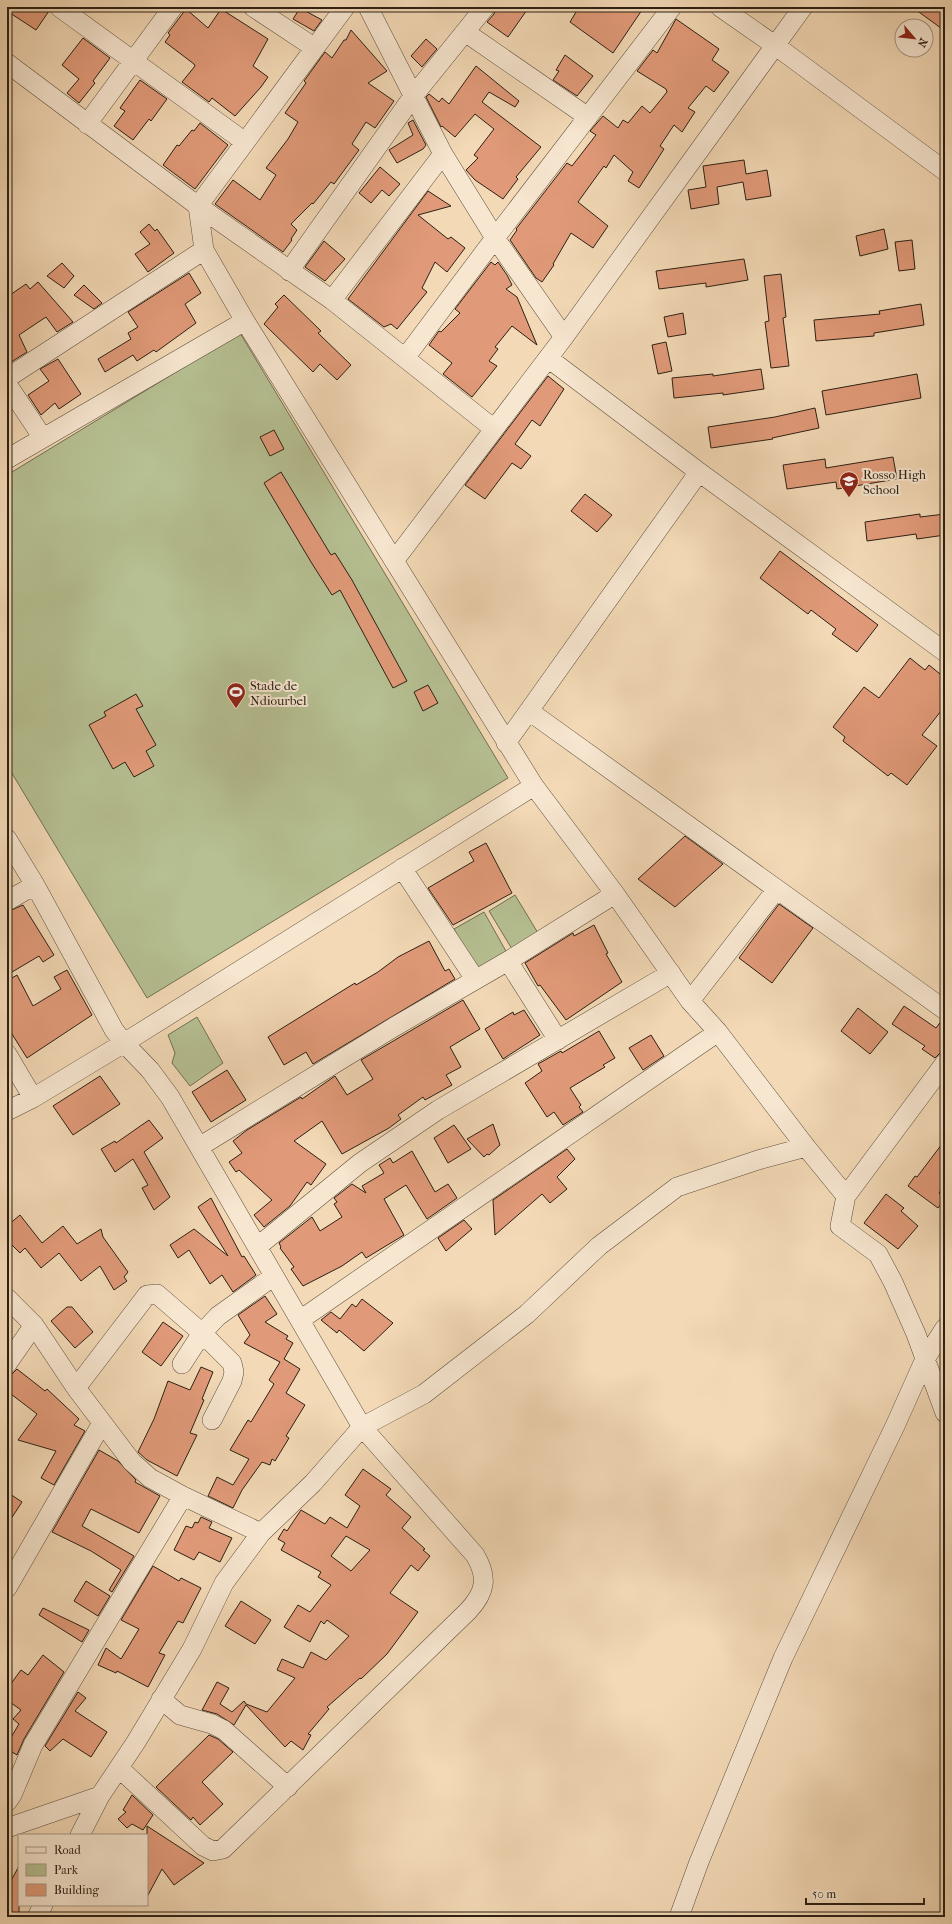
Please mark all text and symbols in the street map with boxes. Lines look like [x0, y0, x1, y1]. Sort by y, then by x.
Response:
north arrow [894, 18, 934, 58]
text: N [914, 36, 930, 50]
place label: Rosso High School [863, 467, 927, 497]
school or university icon: Rosso High School [838, 470, 860, 498]
place label: Stade de Ndiourbel [250, 678, 307, 708]
sports icon: Stade de Ndiourbel [225, 681, 247, 709]
legend [18, 1834, 148, 1906]
text: Road [54, 1843, 81, 1857]
text: Park [54, 1863, 79, 1877]
scale bar [806, 1880, 924, 1906]
text: Building [54, 1883, 99, 1897]
text: 50 m [812, 1887, 836, 1901]

